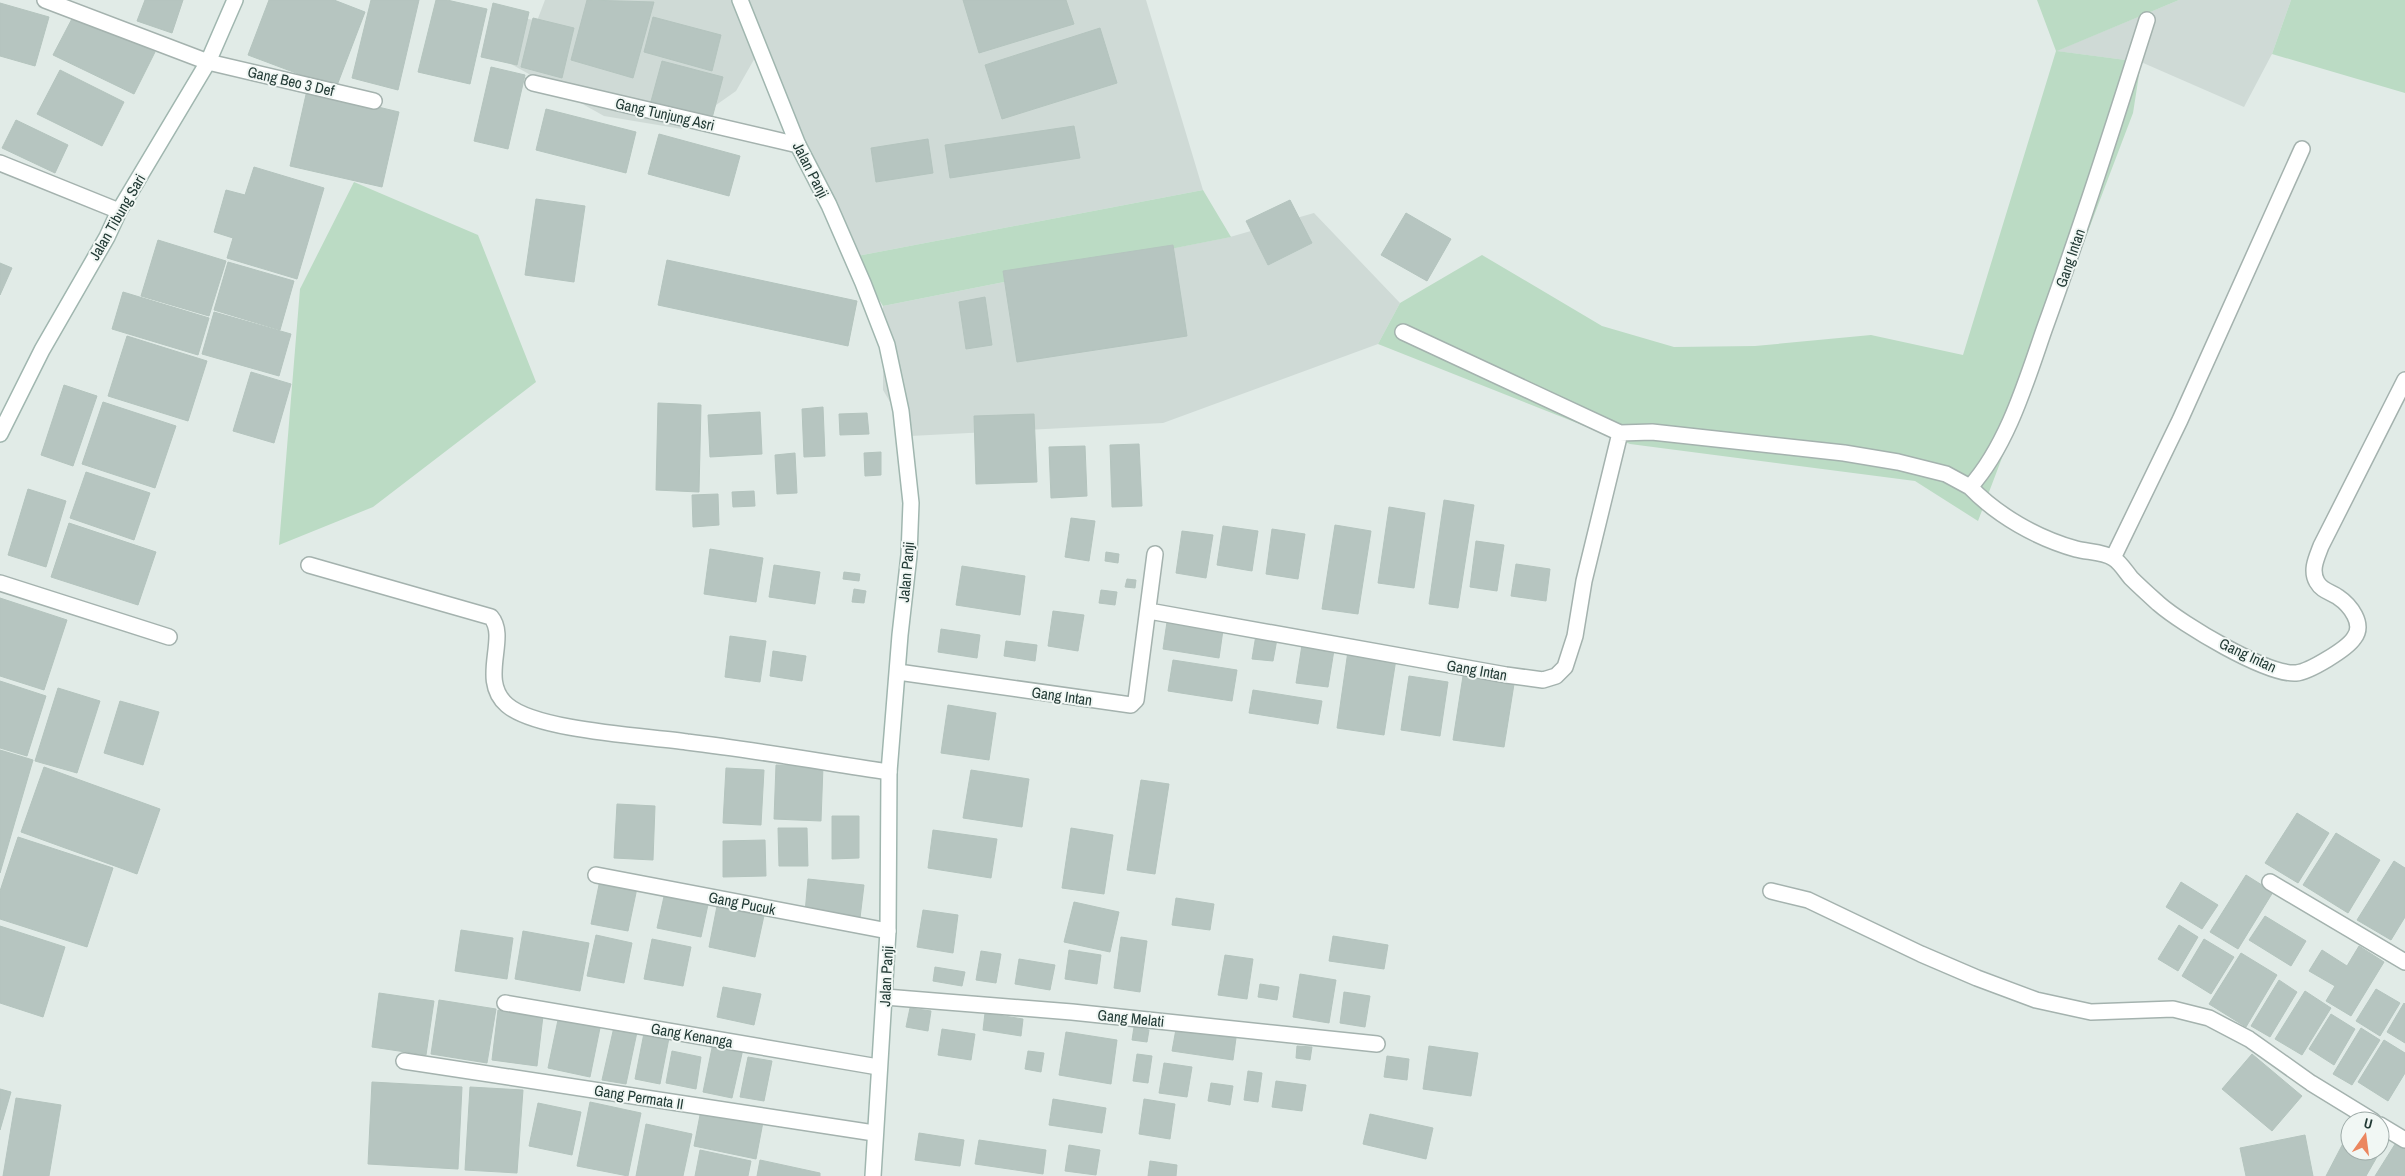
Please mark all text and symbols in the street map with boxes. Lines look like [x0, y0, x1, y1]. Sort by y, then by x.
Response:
street label: Gang Beo 3 Def [246, 61, 337, 101]
street label: Gang Tunjung Asri [613, 92, 717, 136]
street label: Jalan Panji [788, 138, 834, 202]
street label: Jalan Tibung Sari [84, 170, 150, 264]
street label: Gang Intan [2050, 226, 2090, 290]
street label: Jalan Panji [893, 541, 919, 603]
street label: Gang Intan [2216, 633, 2280, 677]
street label: Gang Intan [1445, 654, 1509, 686]
street label: Gang Intan [1030, 681, 1094, 711]
street label: Gang Pucuk [707, 886, 778, 920]
street label: Jalan Panji [874, 945, 898, 1007]
street label: Gang Melati [1097, 1004, 1165, 1032]
street label: Gang Kenanga [649, 1017, 735, 1053]
street label: Gang Permata II [593, 1080, 685, 1114]
north arrow [2340, 1111, 2390, 1161]
text: U [2362, 1114, 2374, 1133]

